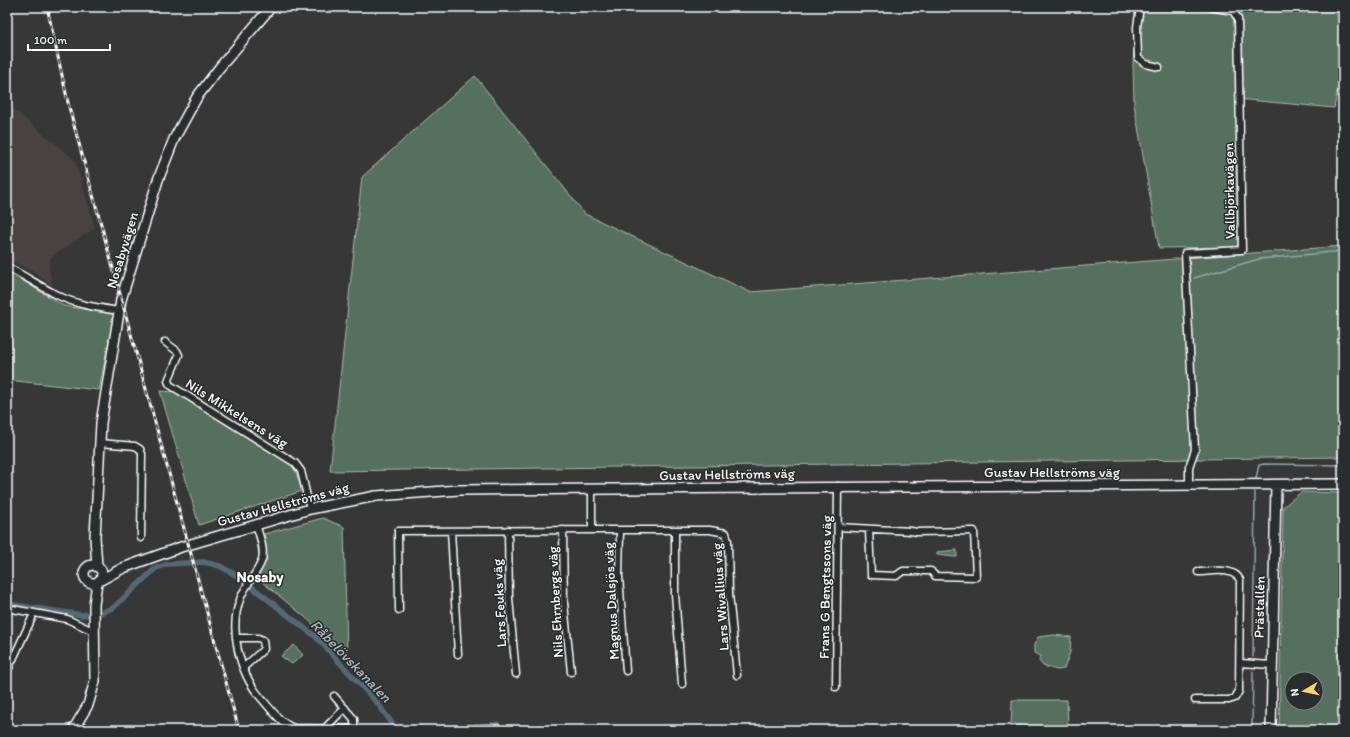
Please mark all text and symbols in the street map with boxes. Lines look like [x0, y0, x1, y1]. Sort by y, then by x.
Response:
scale bar [28, 26, 110, 52]
text: 100 m [34, 33, 67, 47]
street label: Vallbjörkavägen [1220, 143, 1239, 239]
street label: Nosabyvägen [103, 210, 142, 290]
street label: Nils Mikkelsens väg [182, 375, 292, 452]
street label: Gustav Hellströms väg [984, 464, 1121, 481]
street label: Gustav Hellströms väg [659, 465, 796, 484]
street label: Gustav Hellströms väg [215, 478, 352, 530]
street label: Frans G Bengtssons väg [816, 514, 835, 659]
street label: Magnus Dalsjös väg [600, 541, 623, 660]
street label: Lars Wivallius väg [708, 542, 733, 651]
street label: Nils Ehrnbergs väg [544, 545, 567, 658]
street label: Lars Feuks väg [489, 557, 510, 648]
district label: Nosaby [237, 568, 284, 587]
street label: Prästallén [1250, 576, 1269, 638]
water label: Råbelövskanalen [307, 616, 395, 706]
north arrow [1284, 671, 1324, 711]
text: N [1288, 688, 1302, 697]

